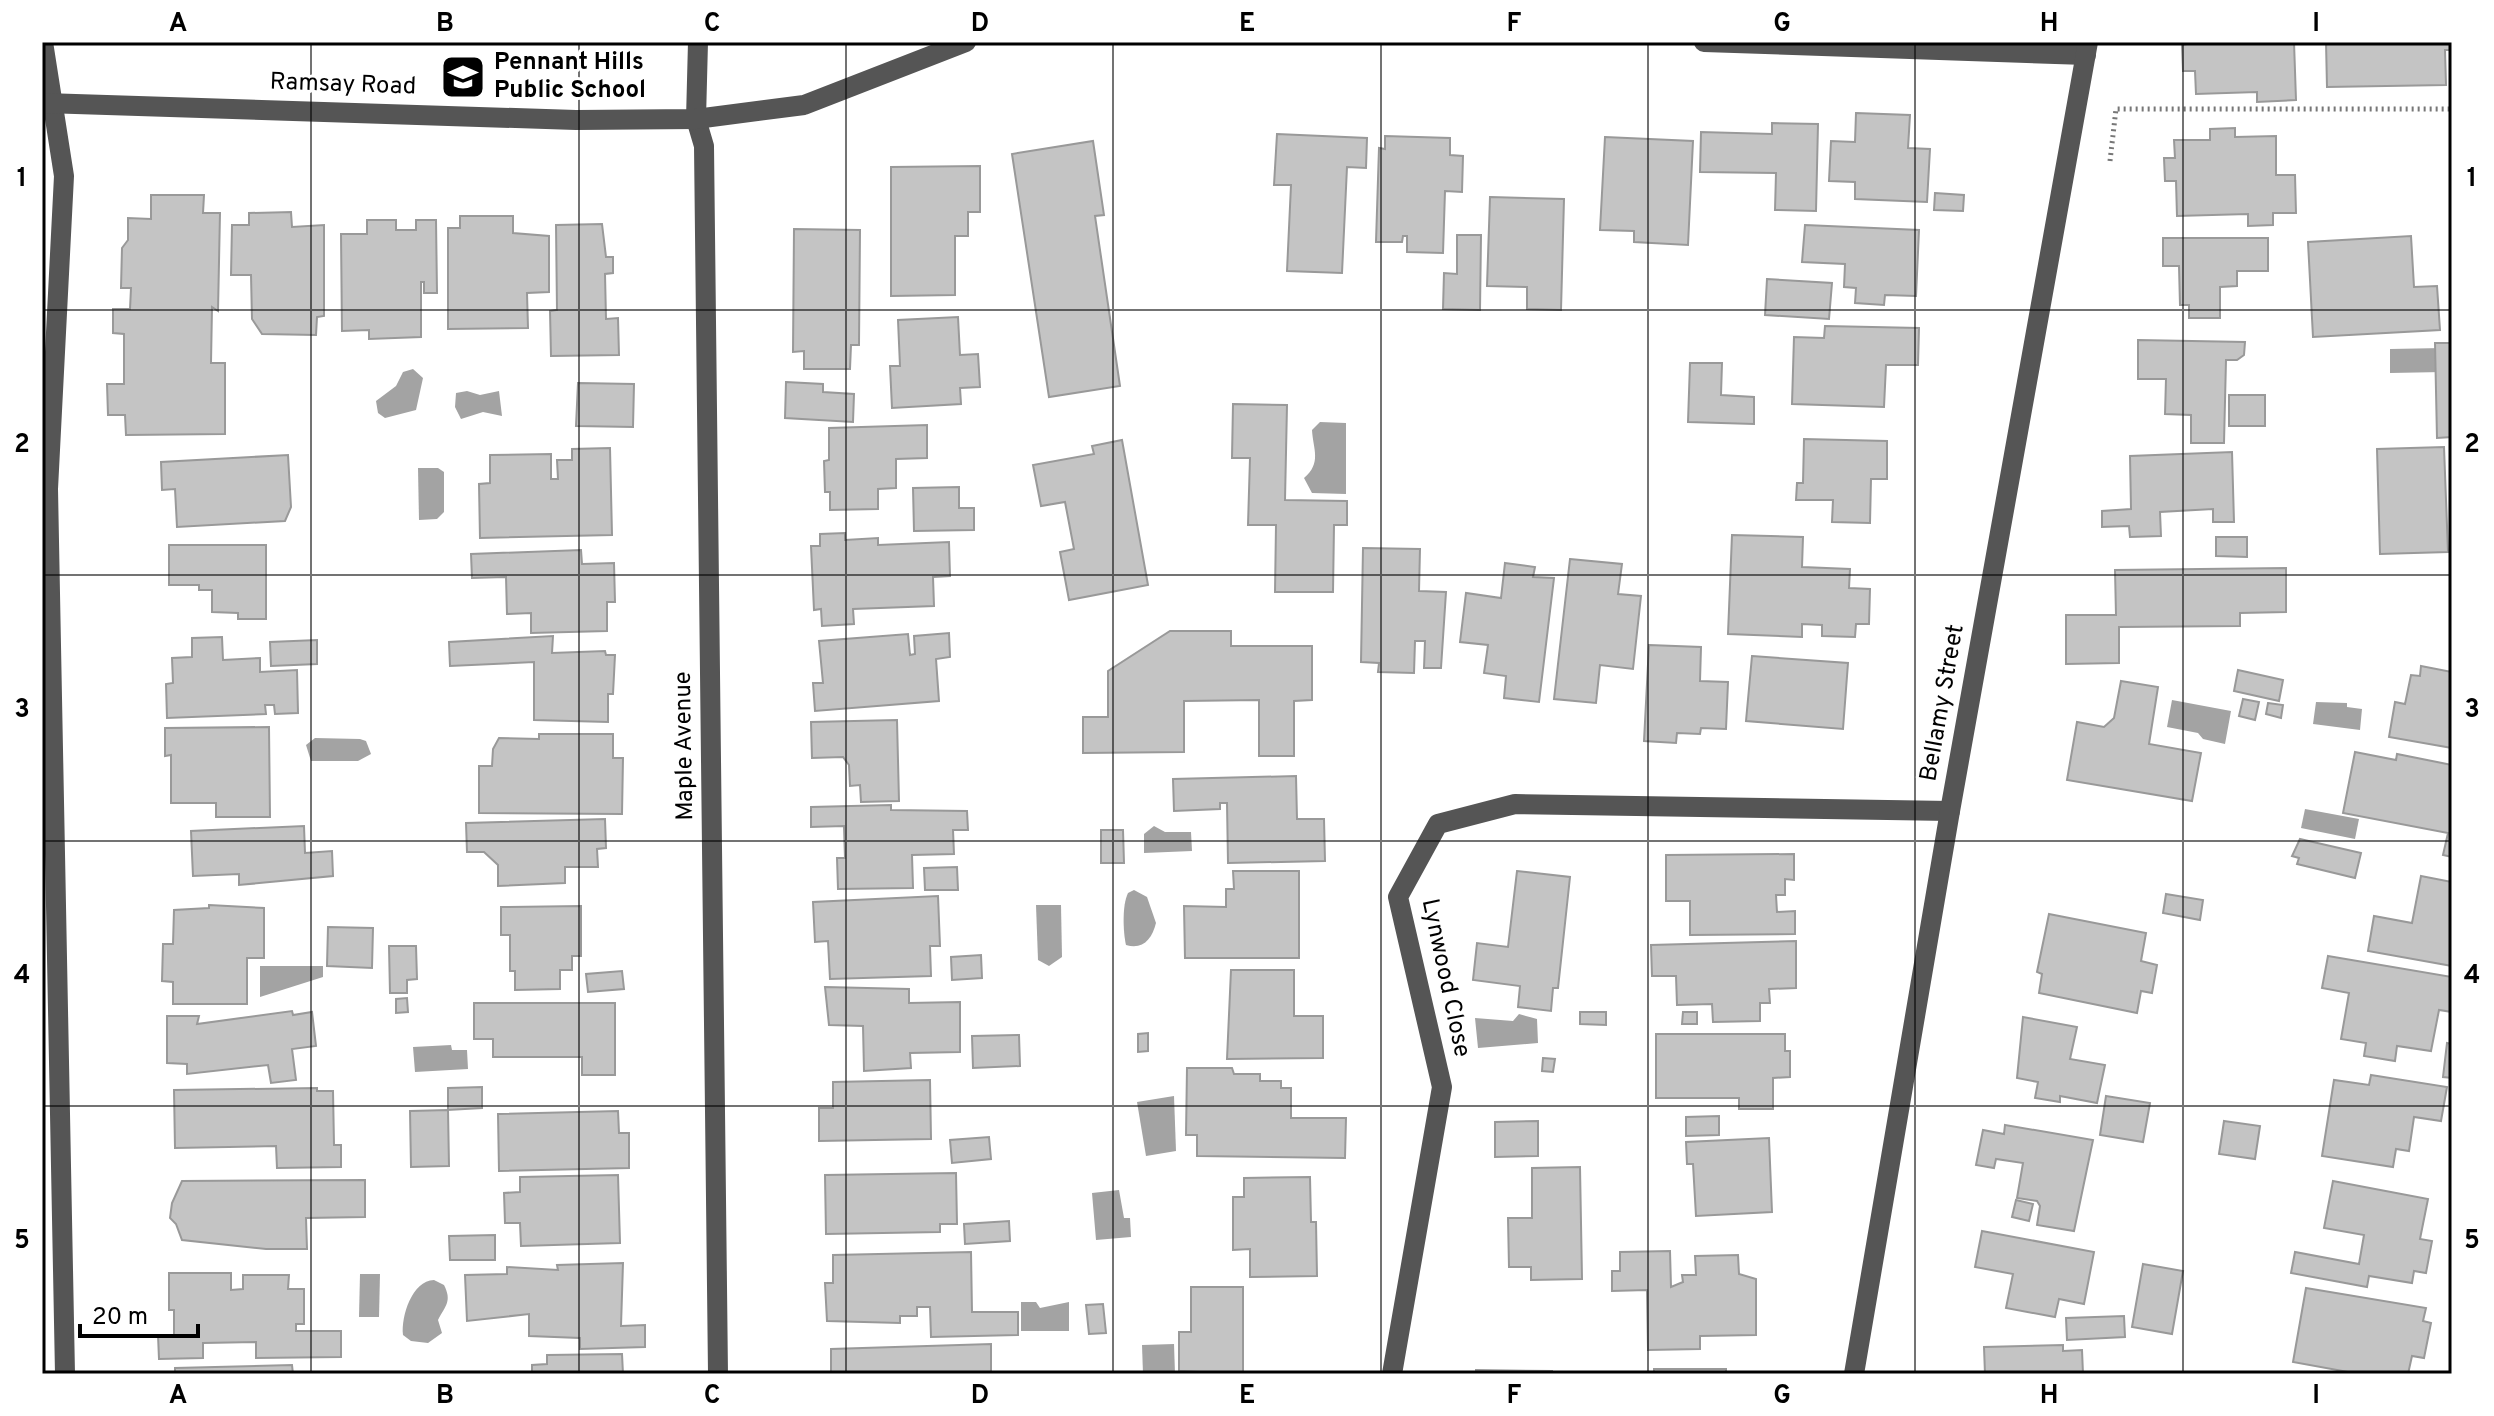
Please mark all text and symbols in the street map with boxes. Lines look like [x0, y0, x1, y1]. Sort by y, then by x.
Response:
text: A [169, 8, 187, 41]
text: B [436, 8, 454, 41]
text: C [704, 8, 720, 41]
text: D [971, 8, 989, 41]
text: E [1239, 8, 1255, 41]
text: F [1507, 8, 1522, 41]
text: G [1773, 8, 1791, 41]
text: H [2040, 8, 2058, 41]
text: I [2312, 8, 2320, 41]
place label: Pennant Hills Public School [494, 48, 646, 106]
school or university icon: Pennant Hills Public School [439, 53, 487, 101]
street label: Ramsay Road [269, 67, 417, 103]
text: 1 [17, 163, 27, 196]
text: 1 [2467, 163, 2477, 196]
text: 2 [14, 429, 30, 462]
text: 2 [2464, 429, 2480, 462]
street label: Bellamy Street [1914, 622, 1972, 784]
street label: Maple Avenue [669, 671, 701, 821]
text: 3 [14, 694, 30, 727]
text: 3 [2464, 694, 2480, 727]
street label: Lynwood Close [1414, 896, 1476, 1060]
text: 4 [14, 960, 30, 993]
text: 4 [2464, 960, 2480, 993]
text: 5 [14, 1225, 30, 1258]
text: 5 [2464, 1225, 2480, 1258]
scale bar [80, 1288, 198, 1338]
text: 20 m [92, 1303, 148, 1333]
text: A [169, 1380, 187, 1413]
text: B [436, 1380, 454, 1413]
text: C [704, 1380, 720, 1413]
text: D [971, 1380, 989, 1413]
text: E [1239, 1380, 1255, 1413]
text: F [1507, 1380, 1522, 1413]
text: G [1773, 1380, 1791, 1413]
text: H [2040, 1380, 2058, 1413]
text: I [2312, 1380, 2320, 1413]

